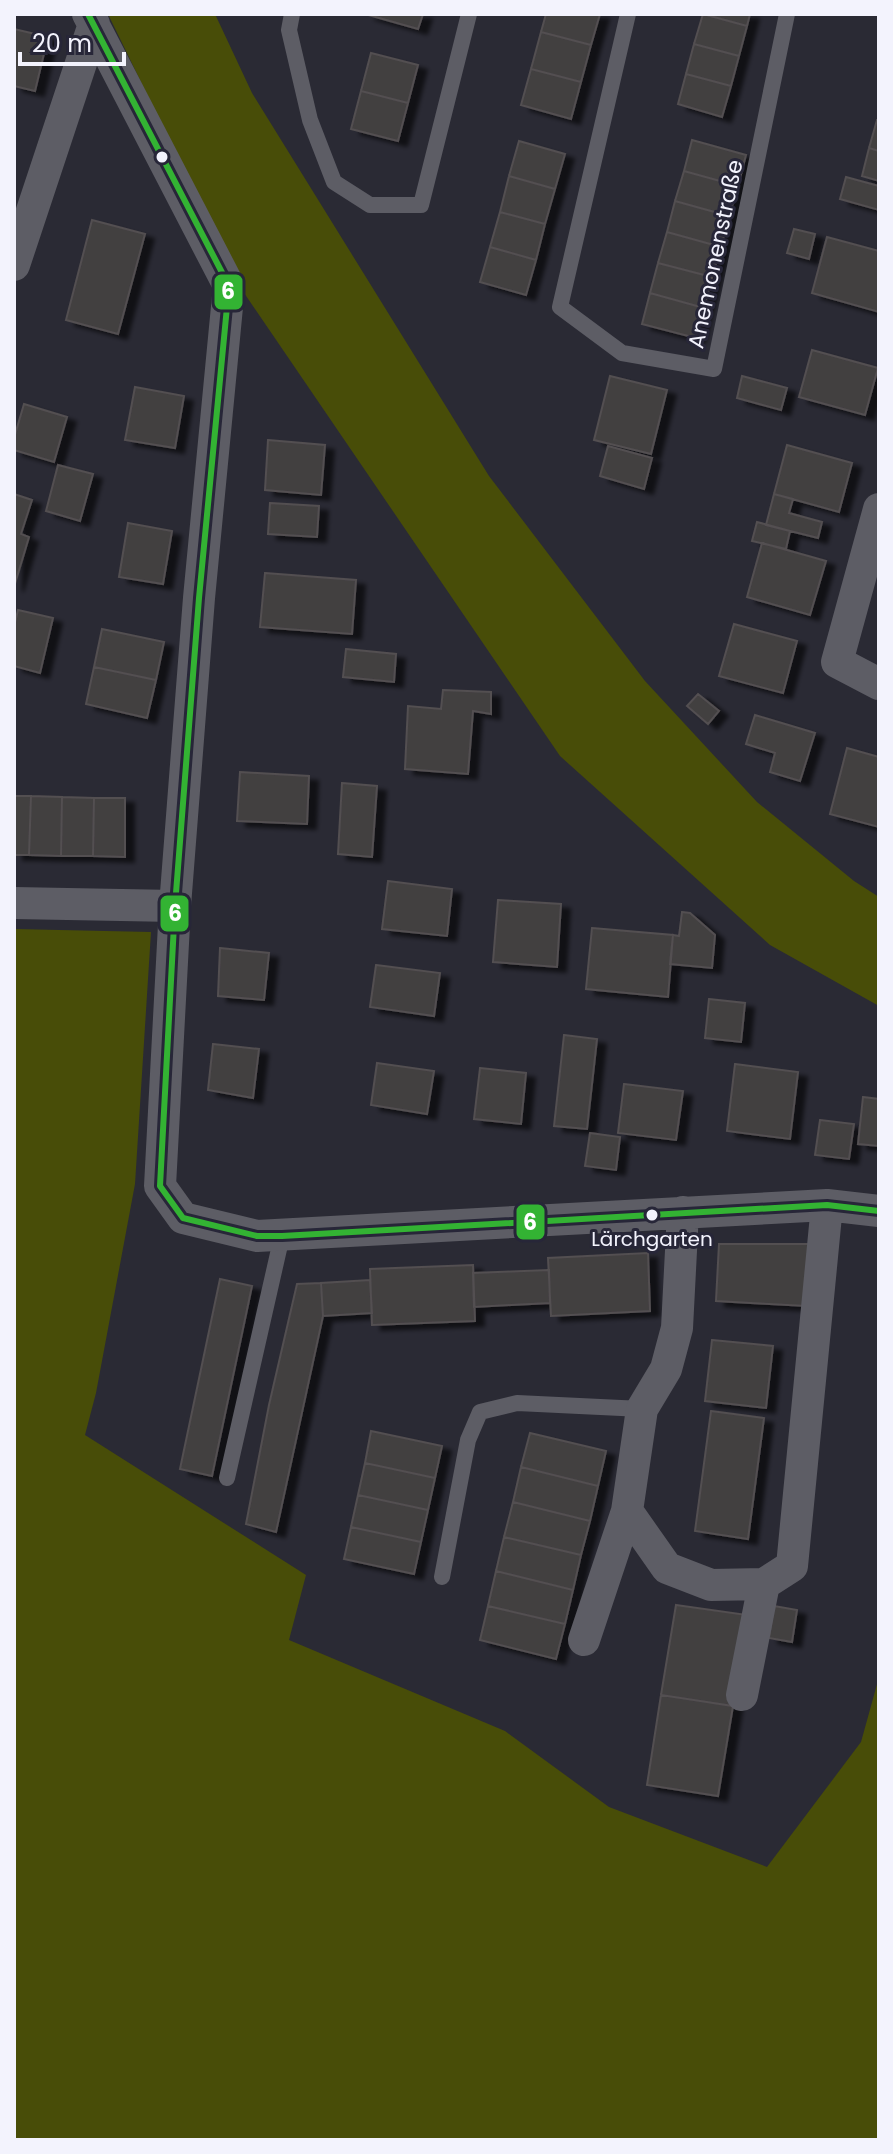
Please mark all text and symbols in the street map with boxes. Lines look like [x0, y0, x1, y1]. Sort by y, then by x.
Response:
scale bar [20, 16, 124, 66]
text: 20 m [32, 27, 92, 60]
unlabelled marker [154, 149, 170, 165]
street label: Anemonenstraße [680, 157, 751, 351]
line badge: 6 [213, 273, 244, 311]
text: 6 [221, 276, 235, 307]
line badge: 6 [159, 894, 190, 933]
text: 6 [168, 898, 182, 929]
line badge: 6 [515, 1203, 546, 1241]
text: 6 [523, 1207, 537, 1238]
marker: Lärchgarten [644, 1207, 660, 1223]
place label: Lärchgarten [591, 1225, 713, 1253]

